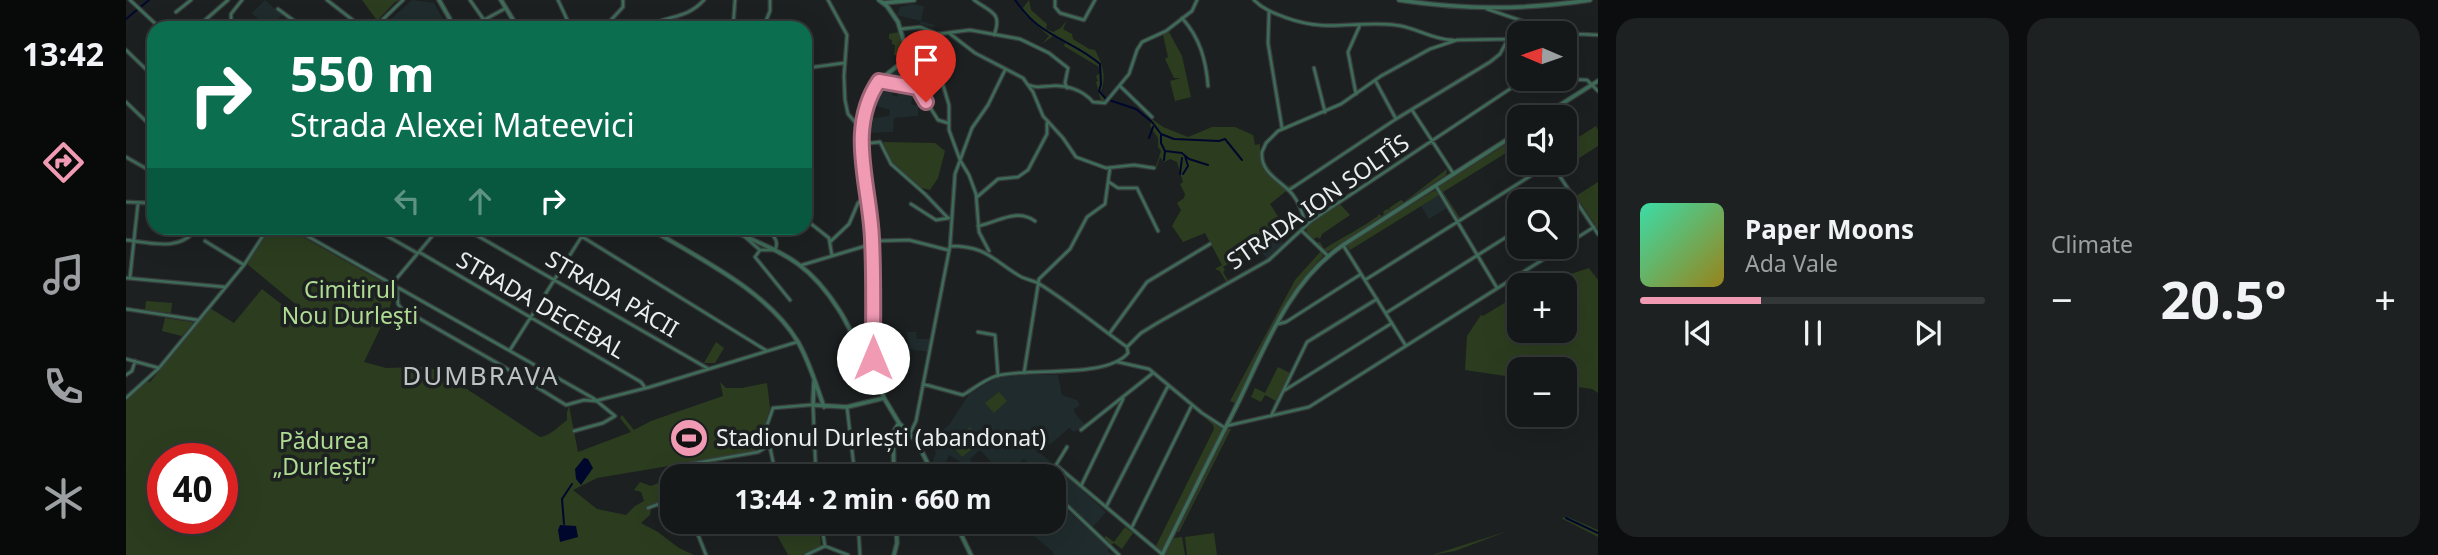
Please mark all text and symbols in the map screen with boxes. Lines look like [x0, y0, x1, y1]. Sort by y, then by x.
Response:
north arrow [1507, 21, 1577, 91]
map controls [1507, 21, 1577, 427]
pin [896, 30, 956, 102]
text: 13:42 [22, 32, 104, 75]
text: 550 m [290, 40, 435, 106]
icon: arrive [907, 41, 945, 79]
icon: right [175, 49, 266, 140]
text: Strada Alexei Mateevici [290, 103, 635, 146]
button: sound [1507, 105, 1577, 175]
street label: STRADA ION SOLTÎS [1220, 126, 1415, 276]
icon: directions [39, 138, 88, 187]
icon: left [388, 182, 426, 220]
icon: ahead [461, 182, 499, 220]
icon: right [534, 182, 572, 220]
button: search [1507, 189, 1577, 259]
text: Paper Moons [1745, 211, 1914, 247]
text: Climate [2051, 228, 2133, 260]
street label: STRADA PĂCII [540, 242, 685, 344]
street label: STRADA DECEBAL [451, 243, 632, 365]
text: Ada Vale [1745, 247, 1838, 279]
icon: music [39, 250, 88, 299]
text: 20.5° [2161, 263, 2286, 334]
park label: Cimitirul Nou Durleşti [282, 273, 418, 331]
button: + [1507, 273, 1577, 343]
text: − [2051, 273, 2073, 325]
text: + [2374, 273, 2396, 325]
icon: previous [1679, 314, 1717, 352]
icon: pause [1794, 314, 1832, 352]
icon: next [1909, 314, 1947, 352]
position arrow [836, 321, 910, 395]
district label: DUMBRAVA [402, 357, 560, 393]
button: − [1507, 357, 1577, 427]
icon: phone [39, 362, 88, 411]
sports icon: Stadionul Durlești (abandonat) [668, 417, 710, 459]
place label: Stadionul Durlești (abandonat) [716, 421, 1046, 453]
park label: Pădurea „Durlești” [273, 424, 375, 482]
speed limit sign: 40 [147, 443, 238, 534]
icon: climate [39, 474, 88, 523]
text: 13:44 · 2 min · 660 m [735, 481, 991, 517]

